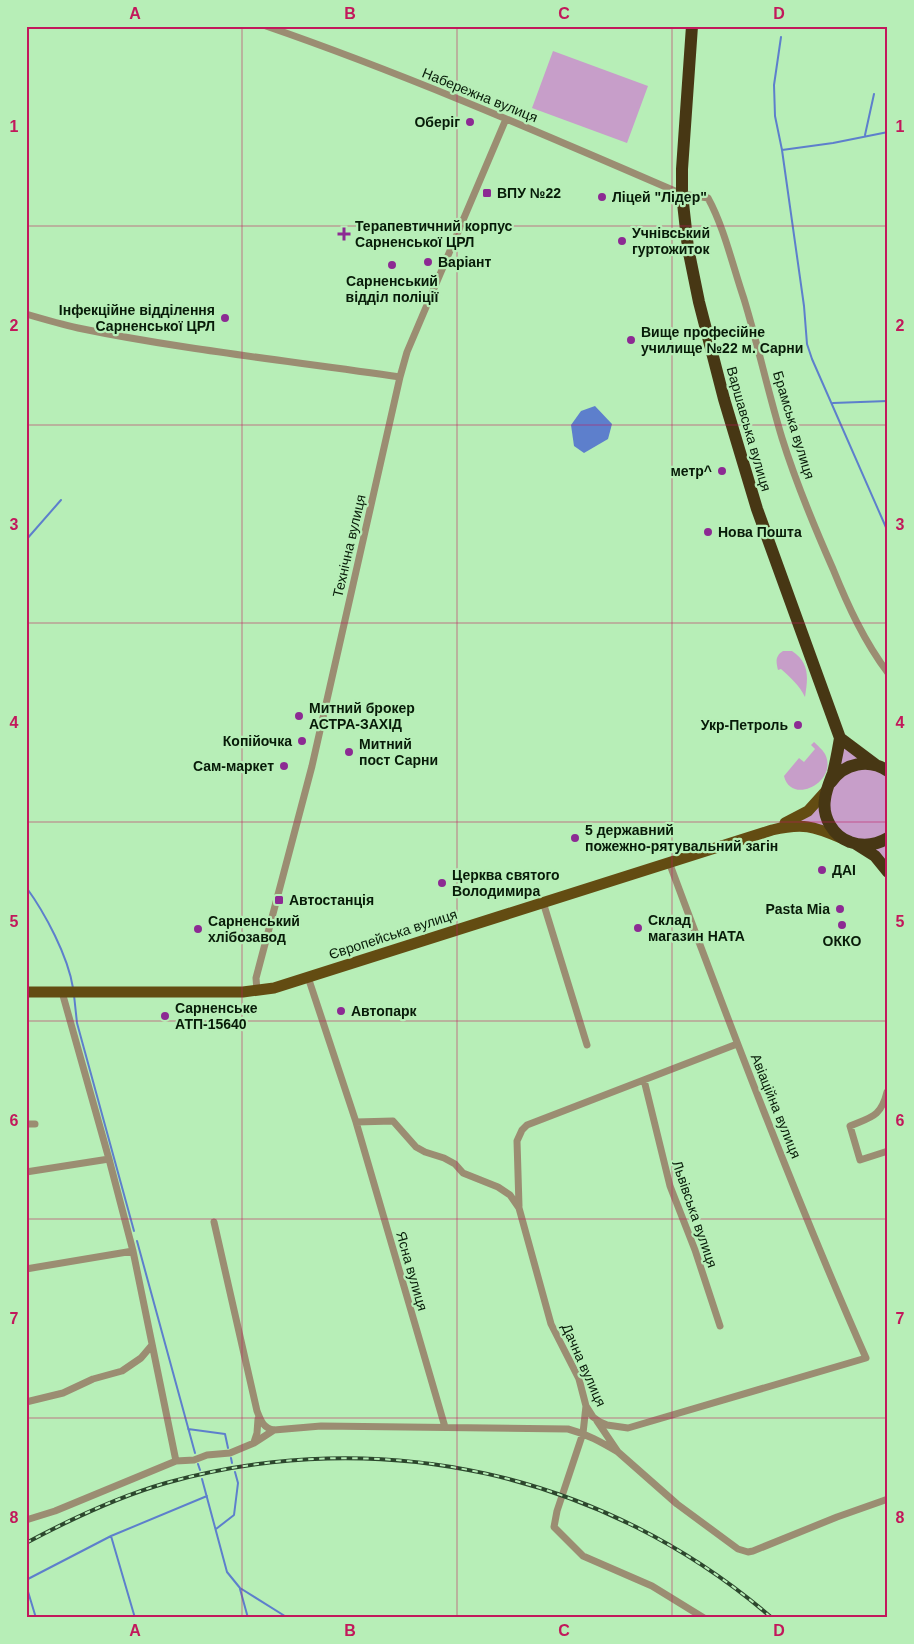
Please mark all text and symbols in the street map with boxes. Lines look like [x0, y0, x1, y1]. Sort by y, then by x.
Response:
text: A [129, 5, 141, 22]
text: B [344, 5, 356, 22]
text: C [558, 5, 570, 22]
text: D [773, 5, 785, 22]
street label: Набережна вулиця [420, 65, 540, 125]
place label: Оберіг [414, 114, 460, 130]
marker: Оберіг [464, 116, 476, 128]
text: 1 [10, 118, 19, 135]
text: 1 [896, 118, 905, 135]
place label: ВПУ №22 [497, 185, 561, 201]
marker: ВПУ №22 [481, 187, 493, 199]
place label: Ліцей "Лідер" [612, 189, 707, 205]
marker: Ліцей "Лідер" [596, 191, 608, 203]
place label: Терапевтичний корпус Сарненської ЦРЛ [355, 218, 513, 250]
place label: Учнівський гуртожиток [632, 225, 711, 257]
marker: Терапевтичний корпус Сарненської ЦРЛ [337, 227, 351, 241]
marker: Учнівський гуртожиток [616, 235, 628, 247]
place label: Варіант [438, 254, 492, 270]
marker: Варіант [422, 256, 434, 268]
marker: Сарненський відділ поліції [386, 259, 398, 271]
place label: Сарненський відділ поліції [346, 273, 439, 305]
place label: Інфекційне відділення Сарненської ЦРЛ [59, 302, 215, 334]
marker: Інфекційне відділення Сарненської ЦРЛ [219, 312, 231, 324]
text: 2 [10, 317, 19, 334]
text: 2 [896, 317, 905, 334]
place label: Вище професійне училище №22 м. Сарни [641, 324, 803, 356]
marker: Вище професійне училище №22 м. Сарни [625, 334, 637, 346]
street label: Варшавська вулиця [724, 365, 774, 493]
street label: Брамська вулиця [770, 369, 818, 481]
place label: метр^ [670, 463, 712, 479]
marker: метр^ [716, 465, 728, 477]
street label: Технічна вулиця [329, 493, 369, 599]
text: 3 [10, 516, 19, 533]
text: 3 [896, 516, 905, 533]
place label: Нова Пошта [718, 524, 802, 540]
marker: Нова Пошта [702, 526, 714, 538]
place label: Митний брокер АСТРА-ЗАХІД [309, 700, 415, 732]
marker: Митний брокер АСТРА-ЗАХІД [293, 710, 305, 722]
text: 4 [10, 714, 19, 731]
text: 4 [896, 714, 905, 731]
place label: Укр-Петроль [701, 717, 788, 733]
marker: Укр-Петроль [792, 719, 804, 731]
place label: Копійочка [223, 733, 292, 749]
marker: Копійочка [296, 735, 308, 747]
place label: Митний пост Сарни [359, 736, 438, 768]
marker: Митний пост Сарни [343, 746, 355, 758]
place label: Сам-маркет [193, 758, 274, 774]
marker: Сам-маркет [278, 760, 290, 772]
place label: 5 державний пожежно-рятувальний загін [585, 822, 778, 854]
marker: 5 державний пожежно-рятувальний загін [569, 832, 581, 844]
place label: ДАІ [832, 862, 856, 878]
marker: ДАІ [816, 864, 828, 876]
place label: Церква святого Володимира [452, 867, 560, 899]
marker: Церква святого Володимира [436, 877, 448, 889]
place label: Автостанція [289, 892, 374, 908]
marker: Автостанція [273, 894, 285, 906]
place label: Pasta Mia [765, 901, 830, 917]
marker: Pasta Mia [834, 903, 846, 915]
street label: Європейська вулиця [327, 906, 459, 962]
place label: Склад магазин НАТА [648, 912, 745, 944]
text: 5 [10, 913, 19, 930]
place label: Сарненський хлібозавод [208, 913, 300, 945]
text: 5 [896, 913, 905, 930]
marker: ОККО [836, 919, 848, 931]
marker: Склад магазин НАТА [632, 922, 644, 934]
marker: Сарненський хлібозавод [192, 923, 204, 935]
place label: ОККО [823, 933, 862, 949]
place label: Сарненське АТП-15640 [175, 1000, 258, 1032]
place label: Автопарк [351, 1003, 418, 1019]
marker: Автопарк [335, 1005, 347, 1017]
marker: Сарненське АТП-15640 [159, 1010, 171, 1022]
street label: Авіаційна вулиця [748, 1051, 804, 1161]
text: 6 [10, 1112, 19, 1129]
text: 6 [896, 1112, 905, 1129]
street label: Львівська вулиця [669, 1158, 721, 1270]
street label: Ясна вулиця [393, 1229, 431, 1313]
text: 7 [10, 1310, 19, 1327]
text: 7 [896, 1310, 905, 1327]
street label: Дачна вулиця [559, 1321, 609, 1409]
text: 8 [10, 1509, 19, 1526]
text: 8 [896, 1509, 905, 1526]
text: A [129, 1622, 141, 1639]
text: B [344, 1622, 356, 1639]
text: C [558, 1622, 570, 1639]
text: D [773, 1622, 785, 1639]

